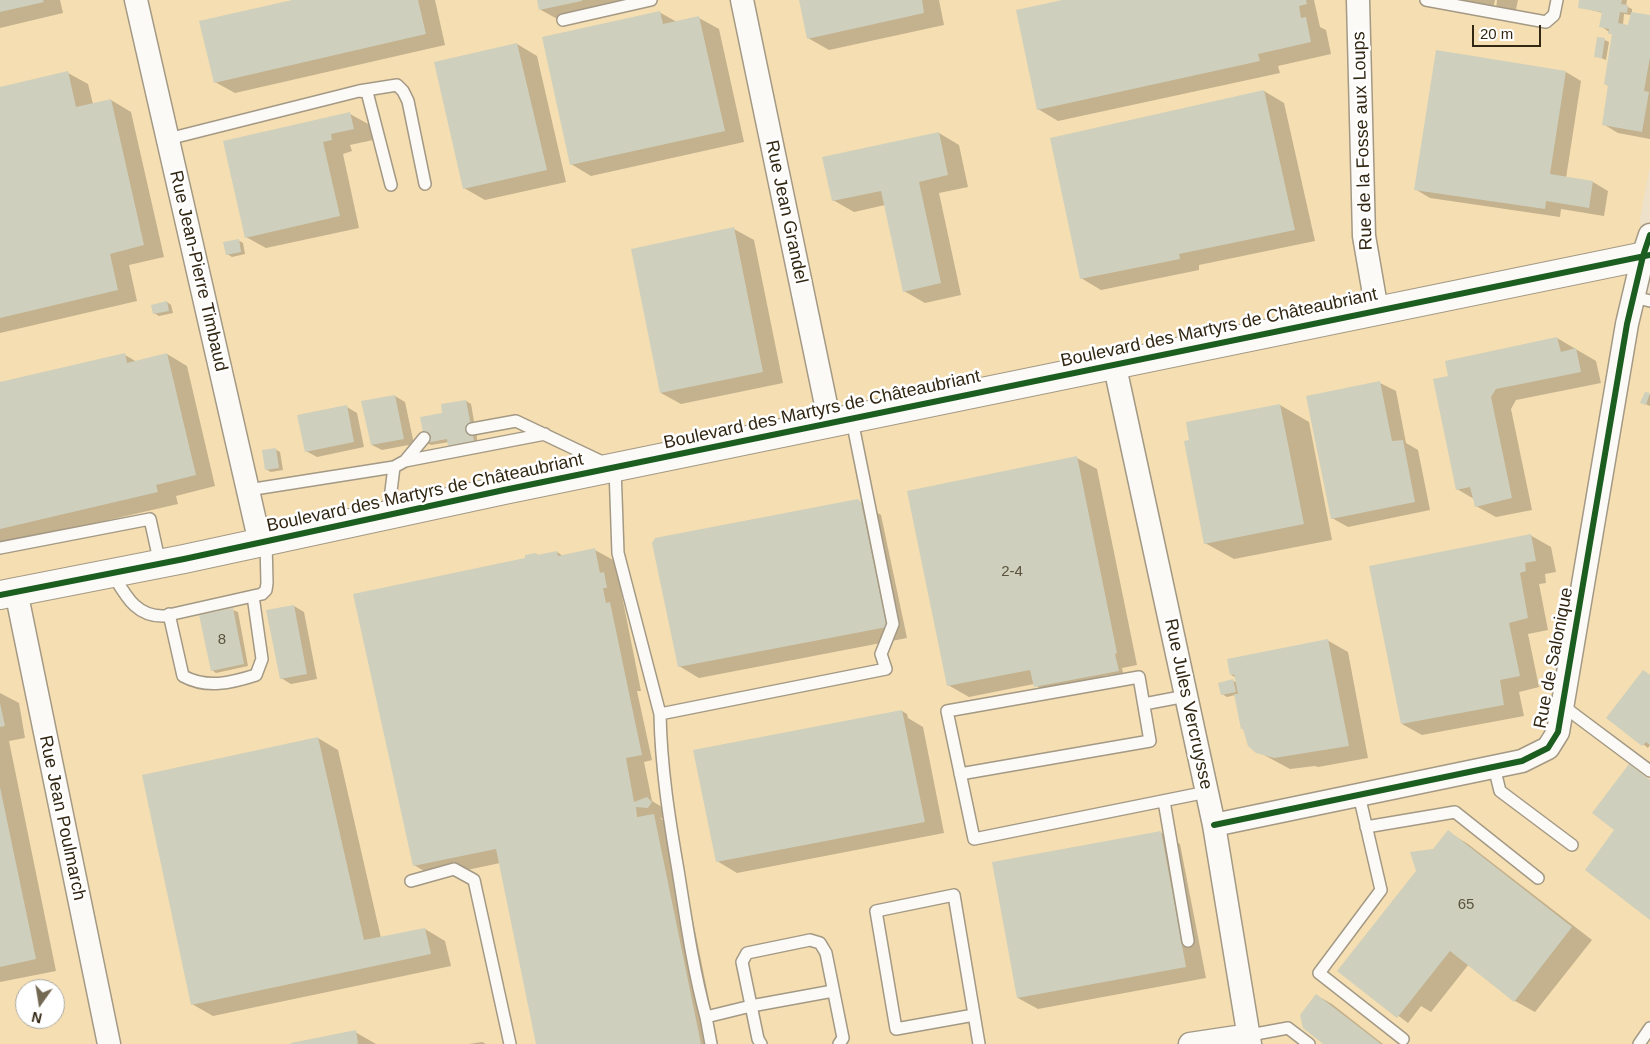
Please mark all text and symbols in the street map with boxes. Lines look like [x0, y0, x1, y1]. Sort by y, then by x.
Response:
scale bar [1475, 15, 1544, 47]
text: 20 m [1480, 25, 1513, 42]
street label: Rue de la Fosse aux Loups [1348, 31, 1378, 251]
street label: Rue Jean Grandel [760, 138, 812, 286]
street label: Rue Jean-Pierre Timbaud [164, 168, 232, 374]
street label: Boulevard des Martyrs de Châteaubriant [1059, 284, 1379, 372]
street label: Boulevard des Martyrs de Châteaubriant [662, 366, 982, 454]
street label: Boulevard des Martyrs de Châteaubriant [265, 449, 585, 537]
house number: 2-4 [1001, 563, 1023, 581]
street label: Rue de Salonique [1530, 586, 1578, 730]
street label: Rue Jules Vercruysse [1159, 617, 1217, 791]
house number: 8 [218, 631, 226, 649]
street label: Rue Jean Poulmarch [34, 734, 90, 902]
house number: 65 [1458, 896, 1474, 914]
north arrow [15, 979, 65, 1029]
text: N [30, 1009, 44, 1027]

